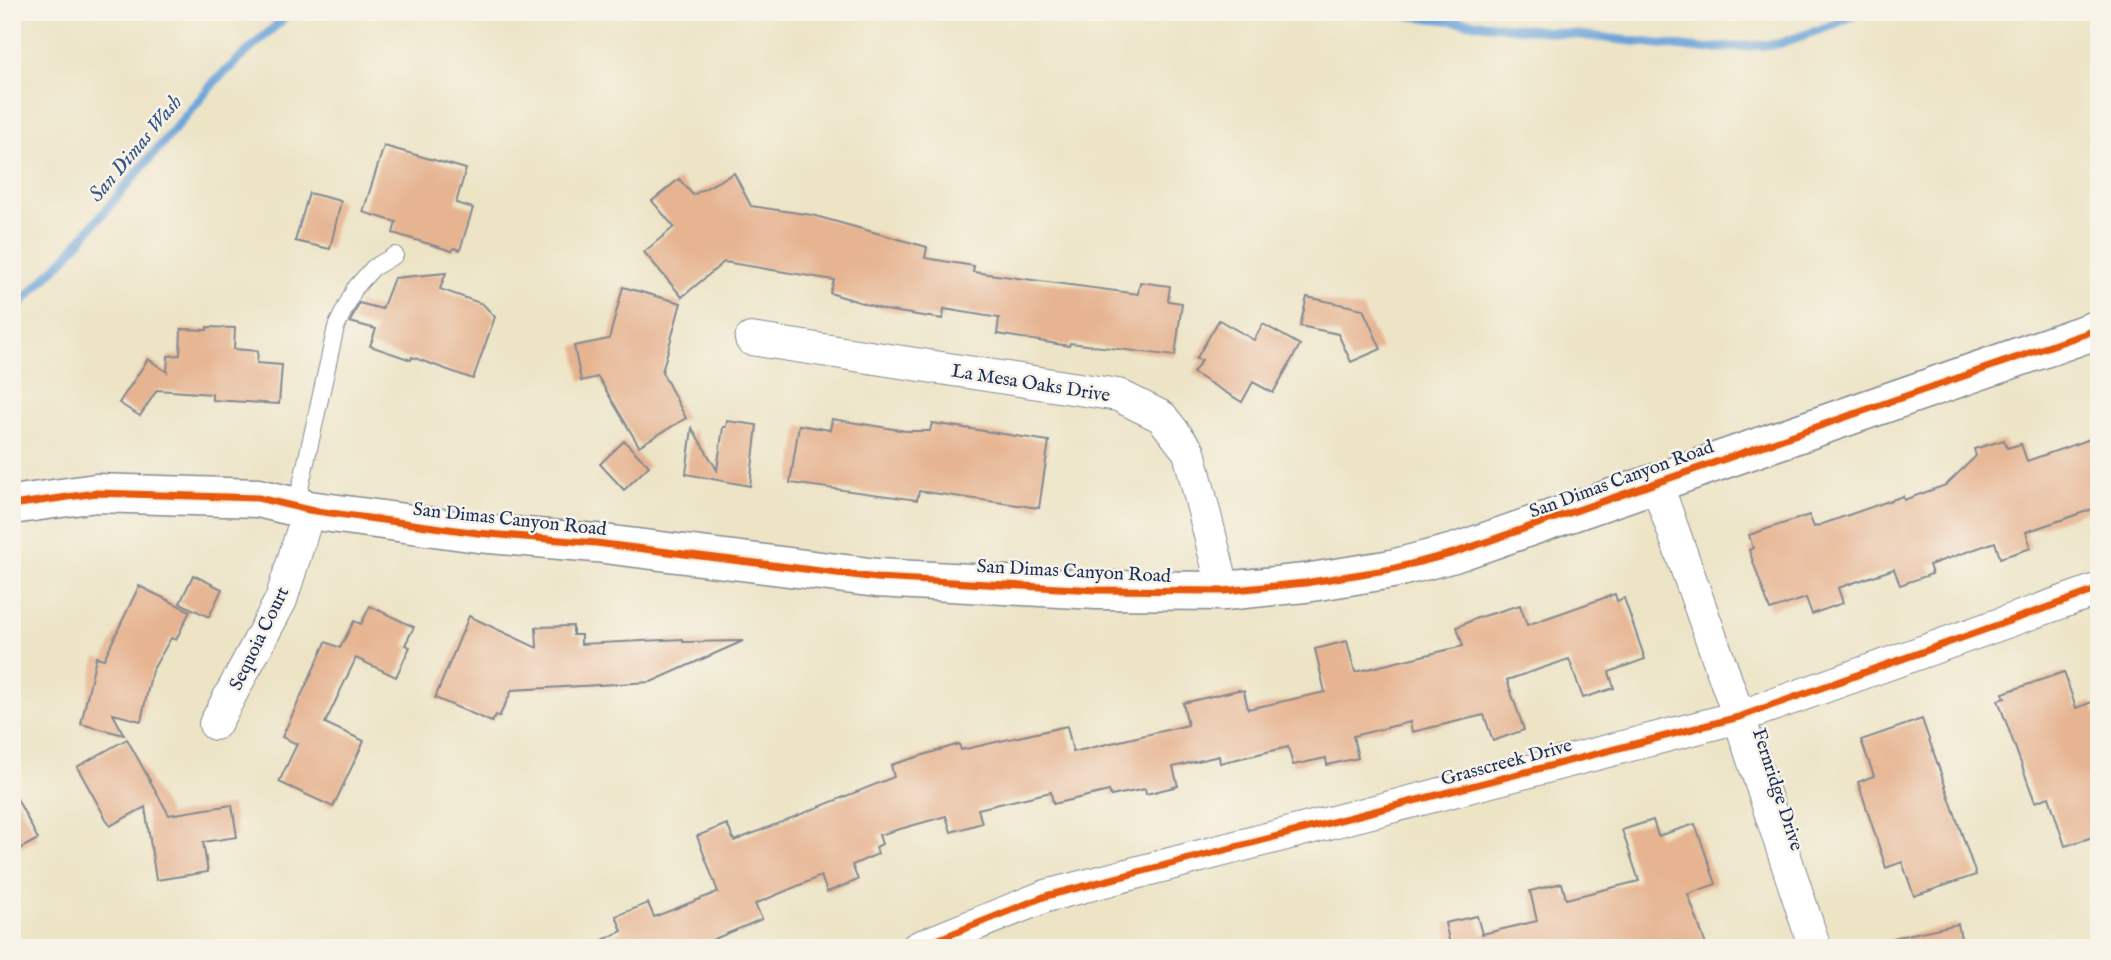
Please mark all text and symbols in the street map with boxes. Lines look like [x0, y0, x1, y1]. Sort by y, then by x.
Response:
water label: San Dimas Wash [84, 90, 189, 208]
street label: La Mesa Oaks Drive [950, 360, 1112, 408]
street label: San Dimas Canyon Road [1526, 435, 1718, 524]
street label: San Dimas Canyon Road [412, 498, 609, 542]
street label: San Dimas Canyon Road [976, 555, 1172, 589]
street label: Sequoia Court [224, 583, 295, 695]
street label: Fernridge Drive [1746, 725, 1808, 854]
street label: Grasscreek Drive [1438, 734, 1575, 792]

